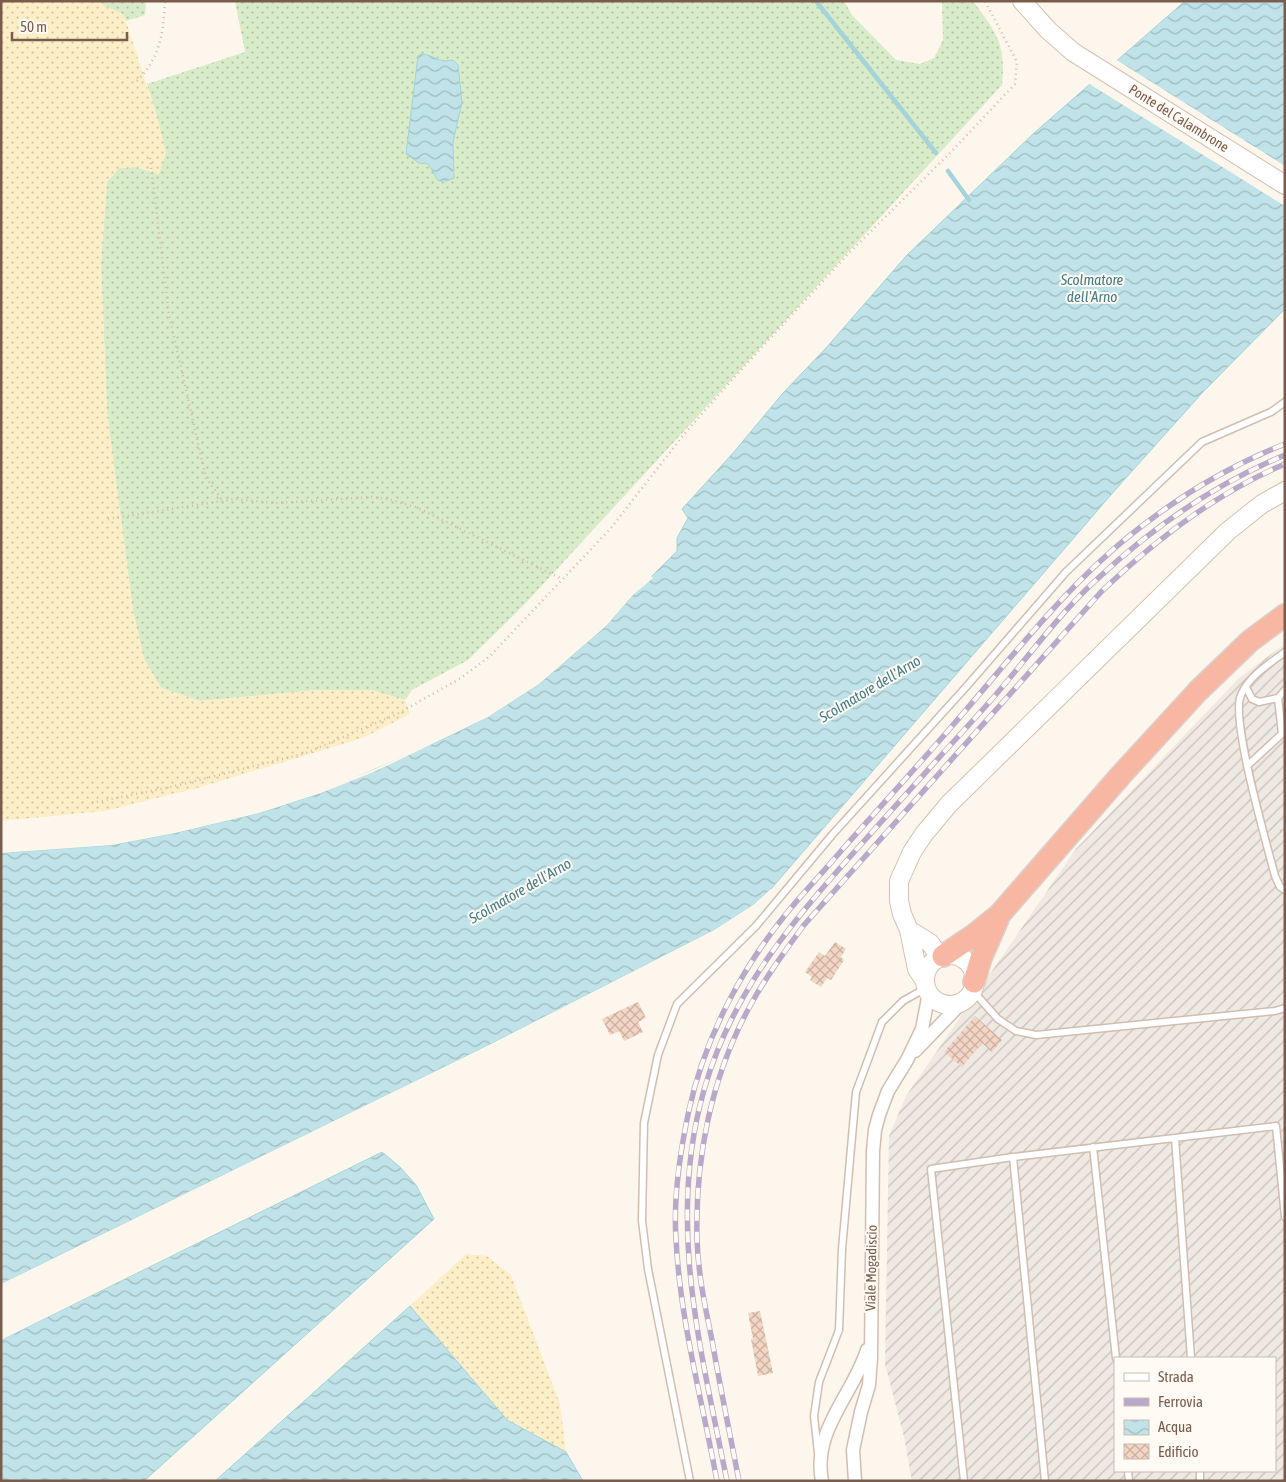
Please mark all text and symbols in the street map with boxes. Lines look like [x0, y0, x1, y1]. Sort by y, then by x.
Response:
scale bar [12, 10, 128, 42]
text: 50 m [20, 18, 47, 35]
street label: Ponte del Calambrone [1126, 81, 1232, 155]
water label: Scolmatore dell'Arno [1060, 271, 1124, 305]
water label: Scolmatore dell'Arno [815, 652, 923, 726]
water label: Scolmatore dell'Arno [465, 854, 574, 927]
street label: Viale Mogadiscio [862, 1225, 880, 1311]
legend [1114, 1357, 1276, 1472]
text: Strada [1158, 1368, 1194, 1385]
text: Ferrovia [1158, 1393, 1203, 1410]
text: Acqua [1158, 1418, 1192, 1435]
text: Edificio [1158, 1443, 1199, 1460]

